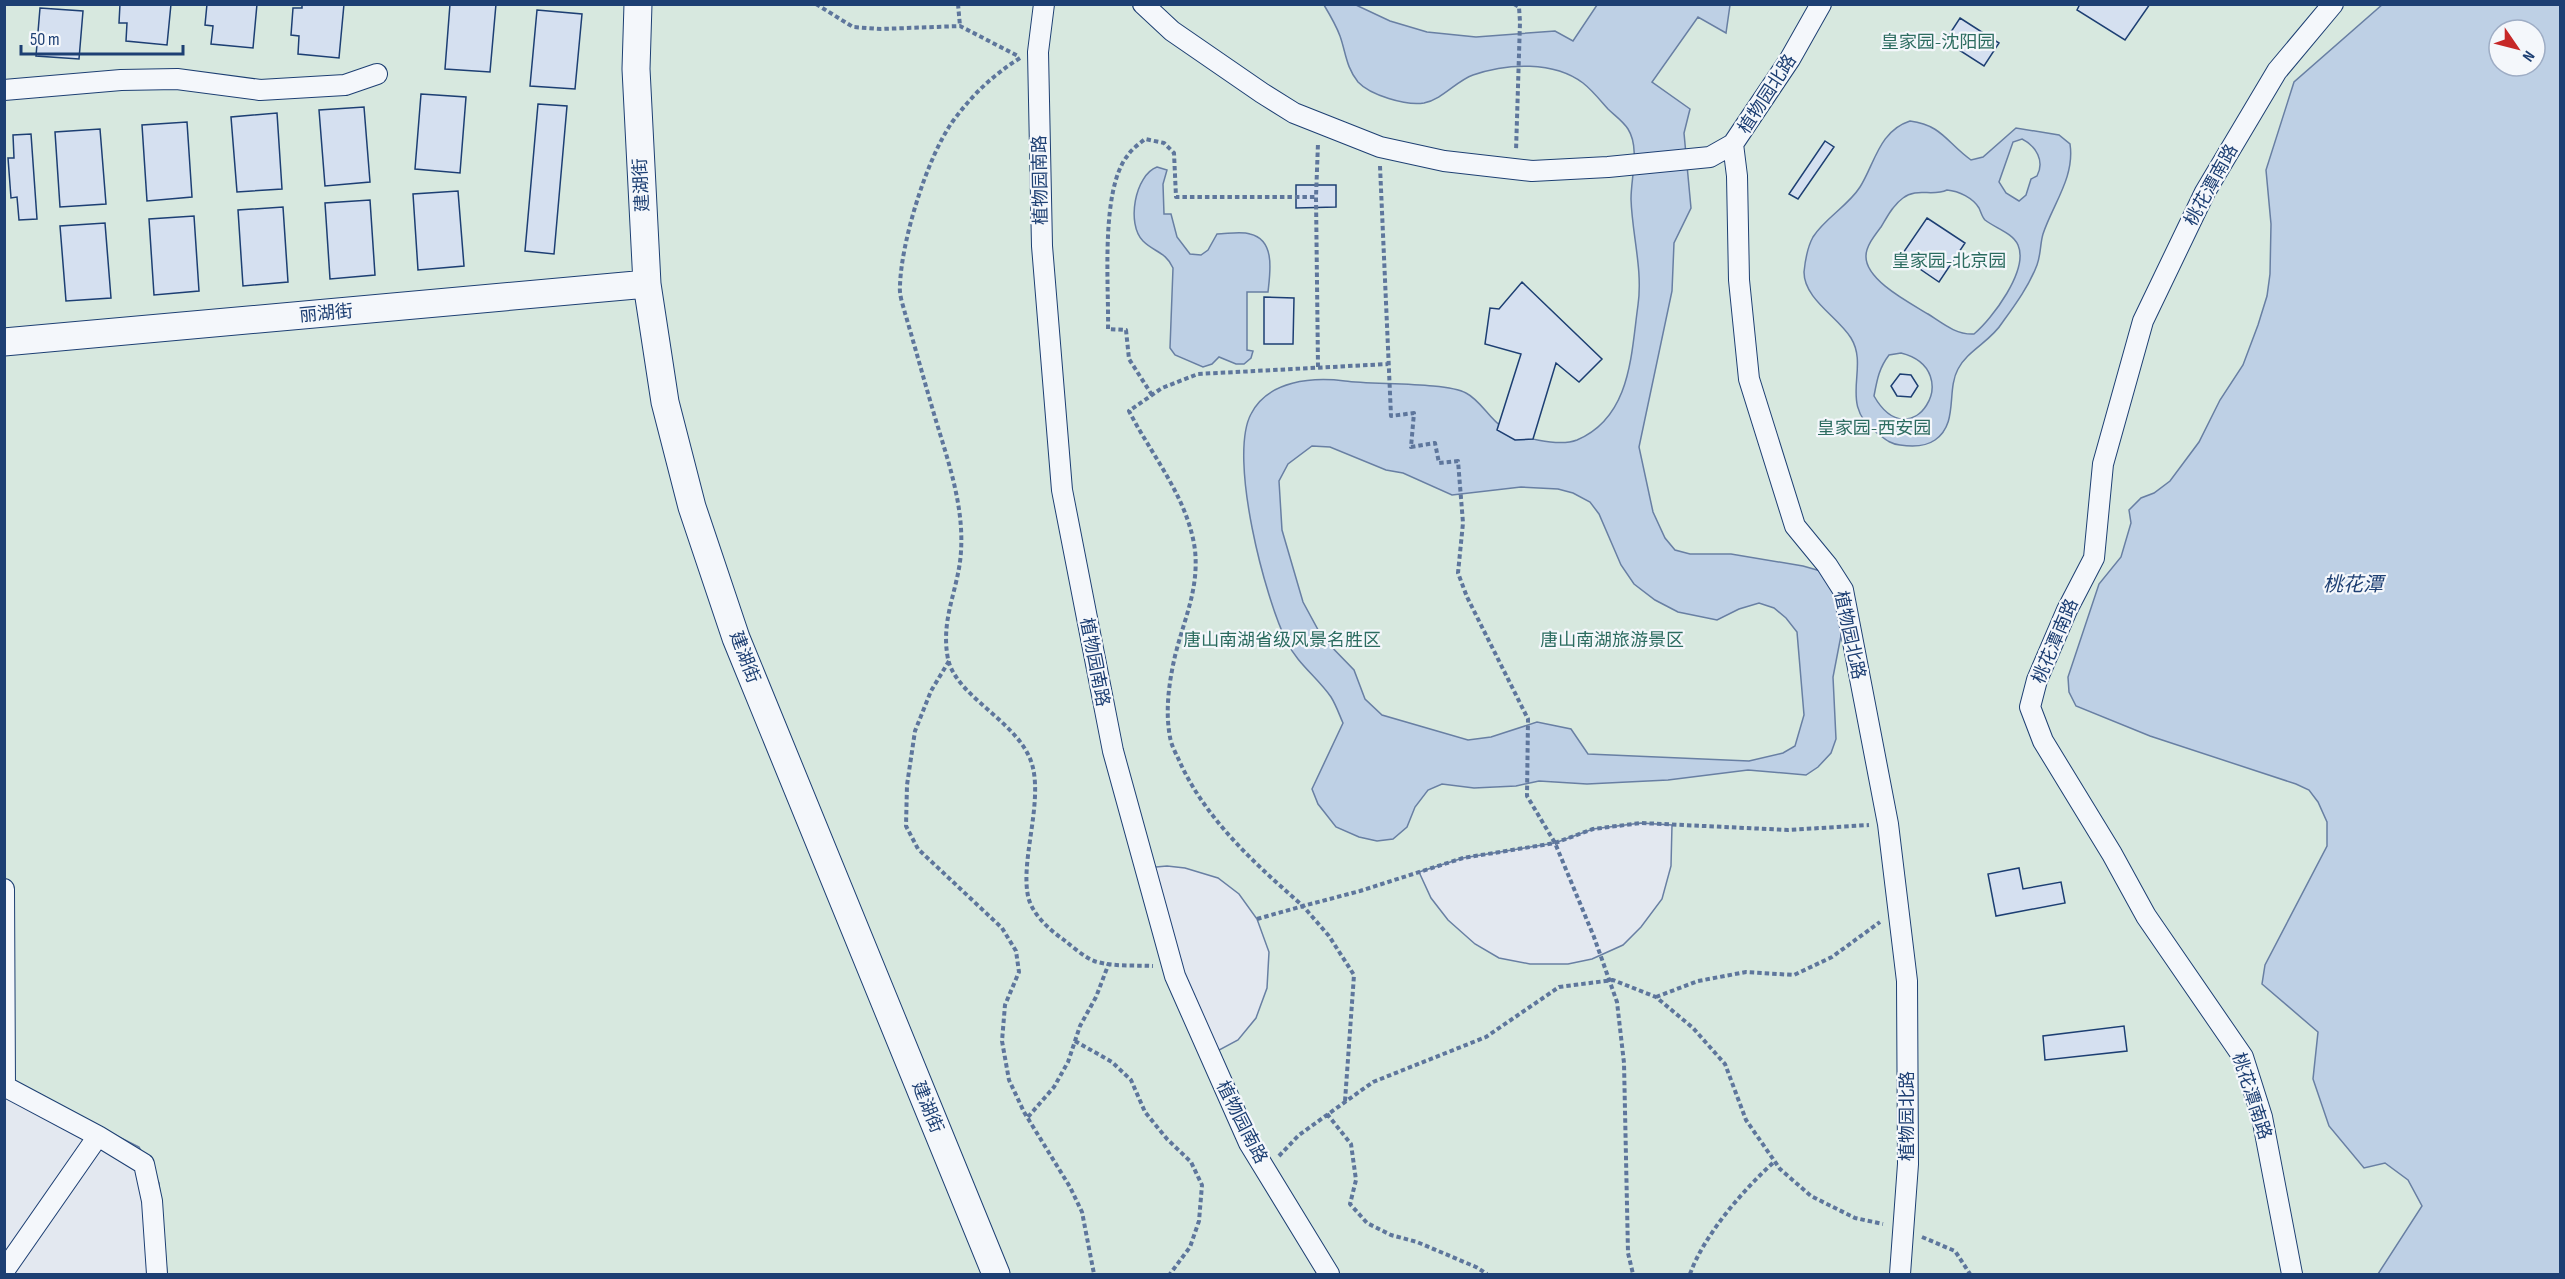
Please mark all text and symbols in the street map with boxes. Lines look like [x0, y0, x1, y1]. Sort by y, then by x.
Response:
scale bar [21, 18, 183, 56]
north arrow [2487, 18, 2547, 78]
text: 50 m [30, 29, 60, 50]
park label: 皇家园-沈阳园 [1881, 32, 1995, 53]
text: N [2518, 47, 2538, 65]
street label: 植物园北路 [1734, 51, 1801, 138]
street label: 植物园南路 [1029, 135, 1052, 225]
street label: 桃花潭南路 [2180, 141, 2242, 230]
street label: 建湖街 [630, 157, 653, 212]
park label: 皇家园-北京园 [1892, 251, 2006, 272]
street label: 丽湖街 [298, 301, 354, 326]
park label: 皇家园-西安园 [1817, 418, 1931, 439]
water label: 桃花潭 [2323, 573, 2387, 597]
street label: 植物园北路 [1830, 589, 1869, 681]
street label: 桃花潭南路 [2028, 596, 2083, 687]
street label: 植物园南路 [1076, 616, 1113, 708]
street label: 建湖街 [725, 628, 764, 686]
park label: 唐山南湖省级风景名胜区 [1183, 630, 1381, 651]
park label: 唐山南湖旅游景区 [1540, 630, 1684, 651]
street label: 桃花潭南路 [2228, 1050, 2275, 1142]
street label: 植物园北路 [1897, 1071, 1918, 1161]
street label: 植物园南路 [1212, 1077, 1271, 1167]
street label: 建湖街 [908, 1078, 947, 1136]

